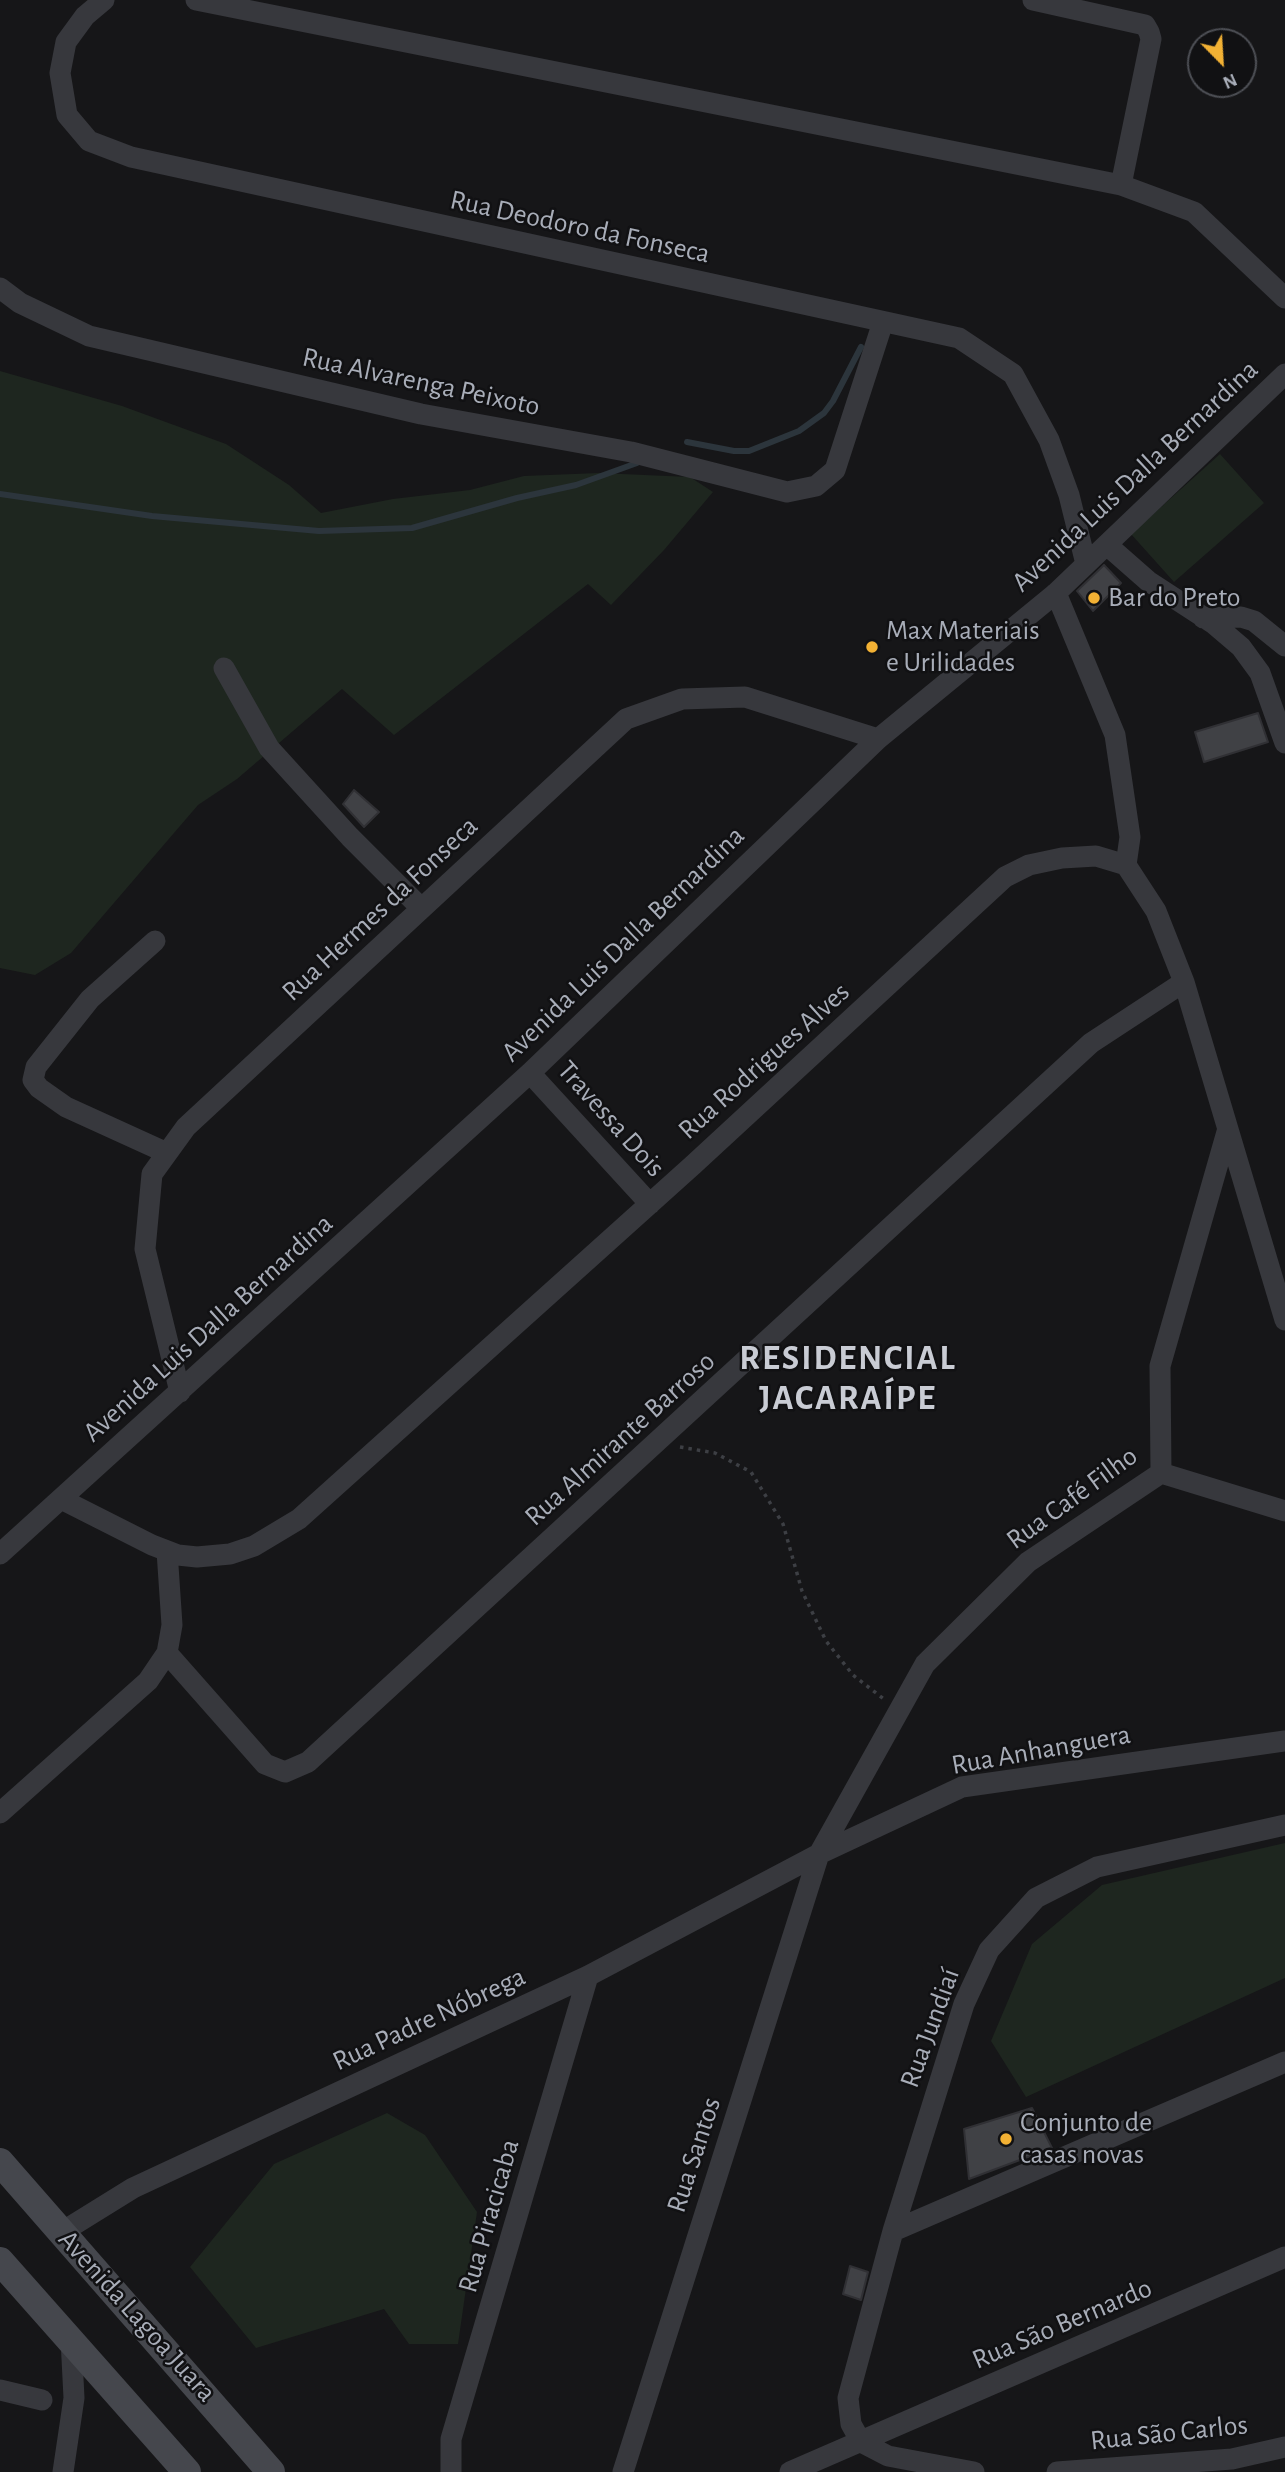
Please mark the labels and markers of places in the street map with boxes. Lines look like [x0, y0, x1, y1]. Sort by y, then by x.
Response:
place label: Bar do Preto [1108, 581, 1241, 615]
marker: Bar do Preto [1086, 590, 1102, 606]
place label: Max Materiais e Urilidades [886, 614, 1040, 680]
marker: Max Materiais e Urilidades [864, 639, 880, 655]
place label: Conjunto de casas novas [1020, 2106, 1152, 2172]
marker: Conjunto de casas novas [998, 2131, 1014, 2147]

